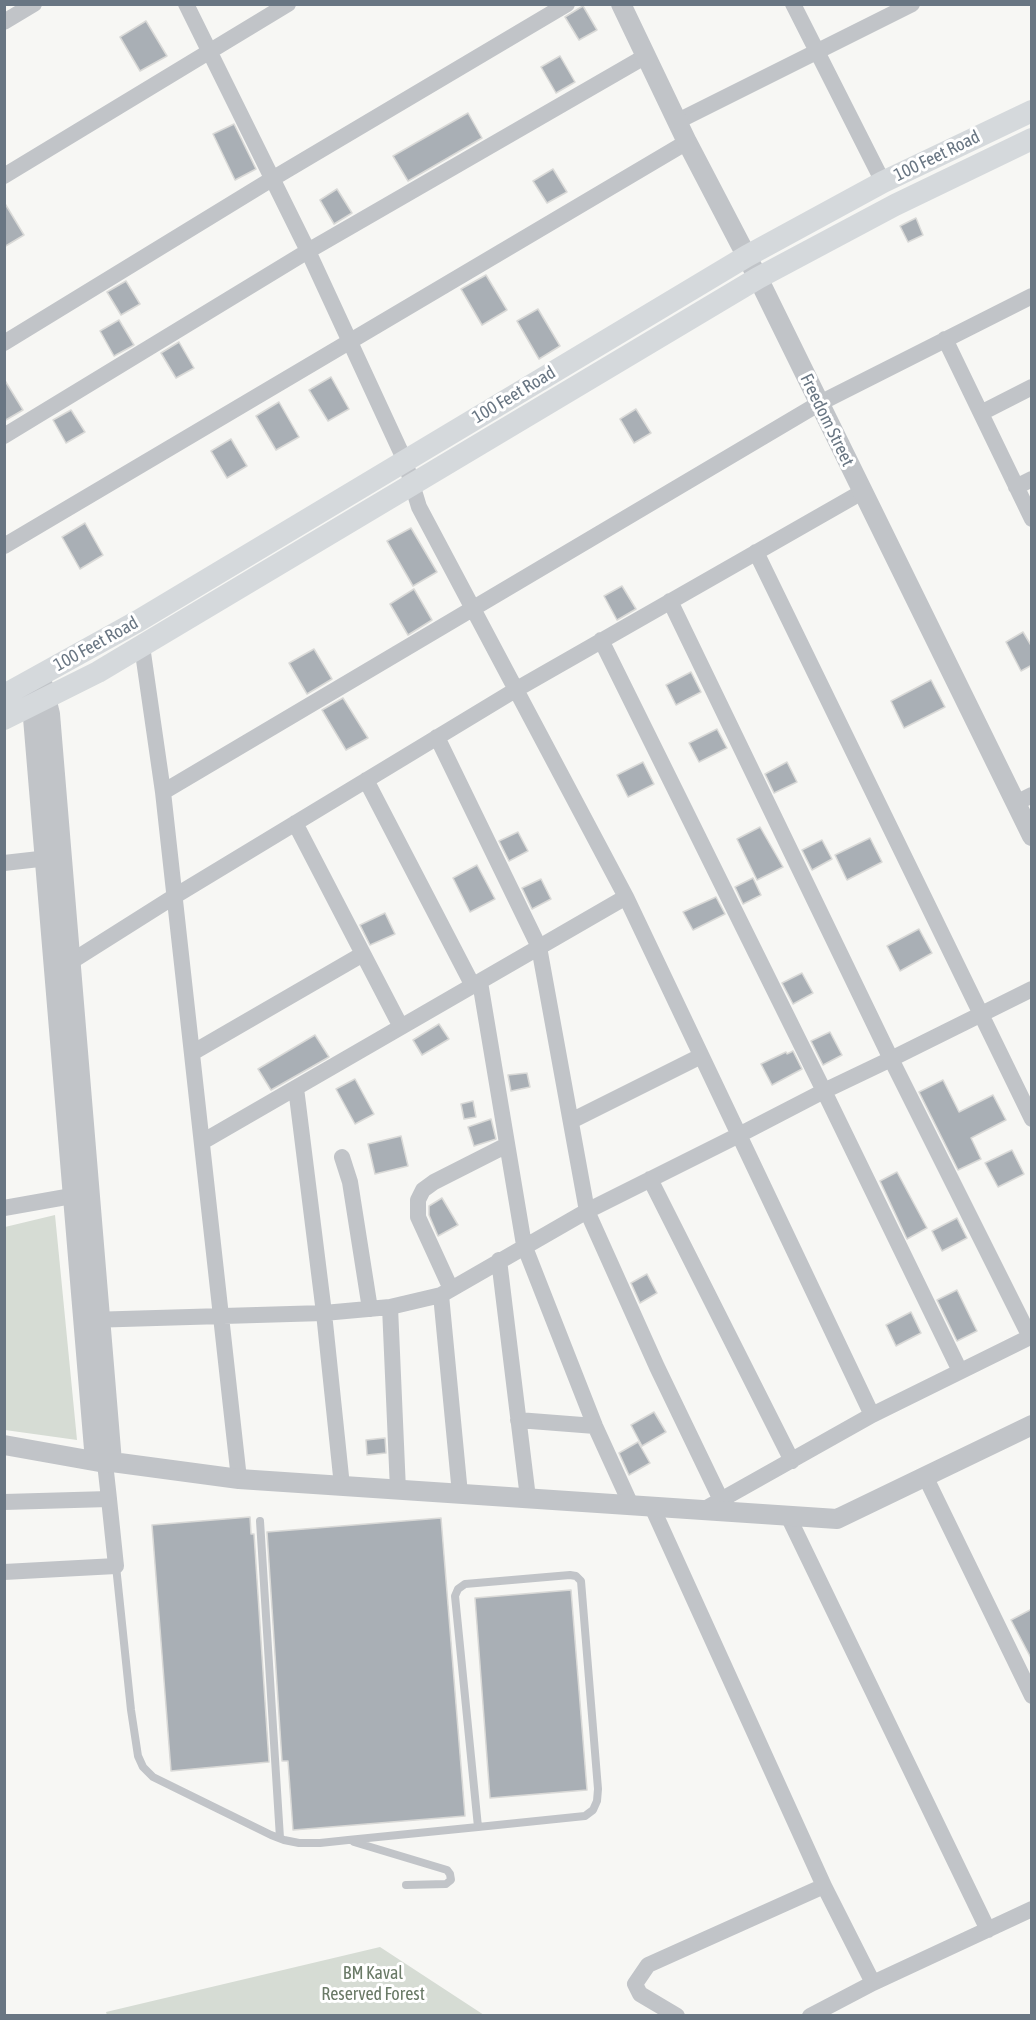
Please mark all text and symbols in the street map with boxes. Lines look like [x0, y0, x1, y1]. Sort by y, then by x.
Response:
street label: 100 Feet Road [890, 126, 984, 186]
street label: 100 Feet Road [469, 362, 559, 428]
street label: Freedom Street [795, 370, 859, 470]
street label: 100 Feet Road [50, 612, 142, 676]
park label: BM Kaval Reserved Forest [321, 1962, 425, 2004]

